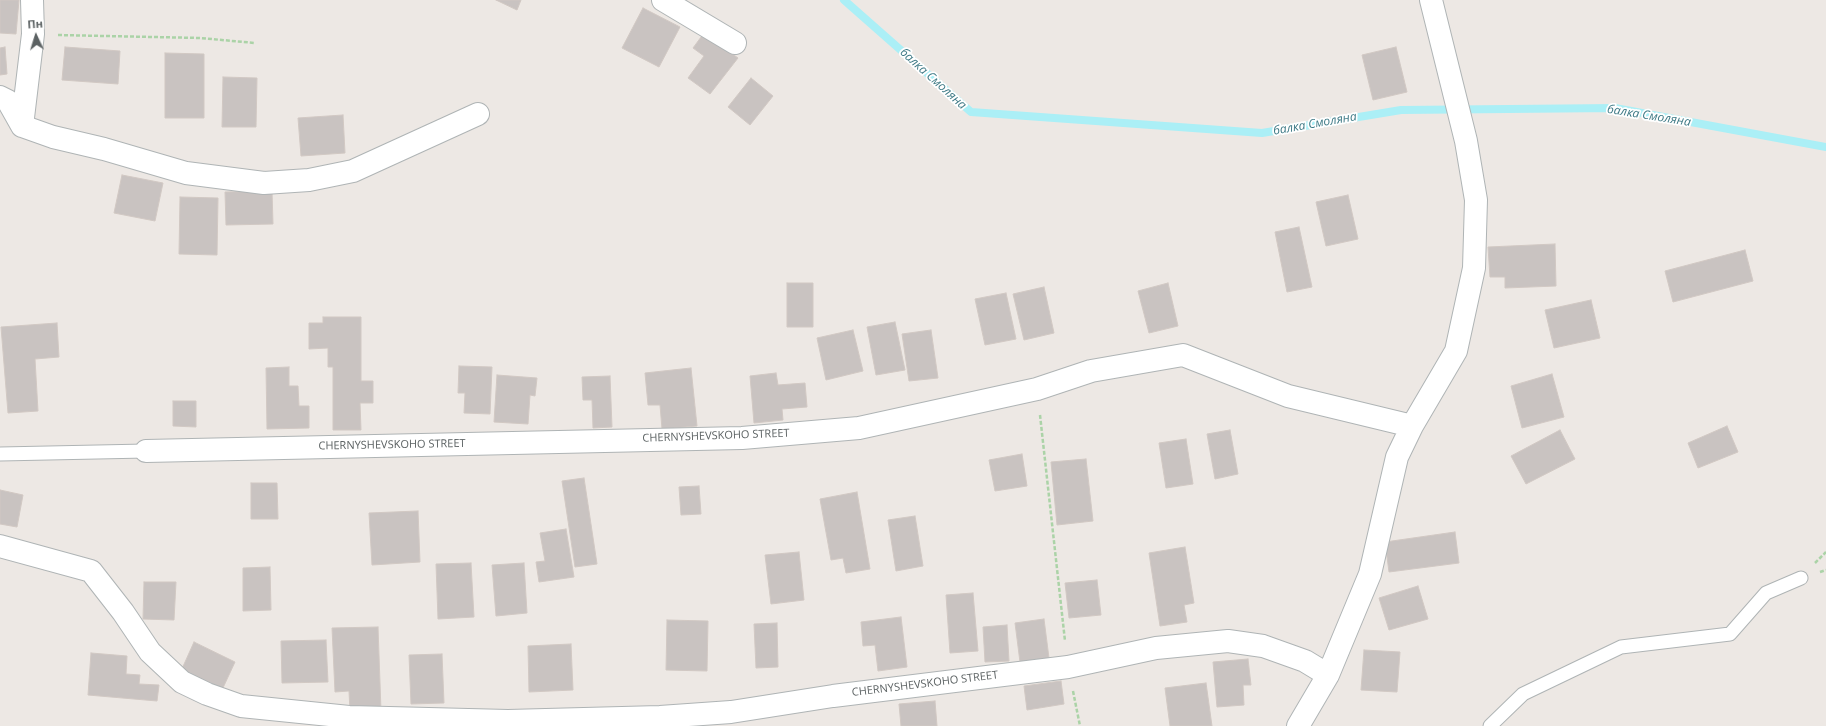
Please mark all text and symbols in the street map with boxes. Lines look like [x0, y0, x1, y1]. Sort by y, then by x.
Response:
north arrow [16, 16, 56, 56]
text: Пн [27, 16, 43, 32]
water label: балка Смоляна [897, 45, 969, 113]
water label: балка Смоляна [1606, 102, 1692, 130]
water label: балка Смоляна [1272, 110, 1358, 138]
street label: CHERNYSHEVSKOHO STREET [642, 427, 790, 445]
street label: CHERNYSHEVSKOHO STREET [318, 437, 466, 453]
street label: CHERNYSHEVSKOHO STREET [851, 668, 999, 700]

